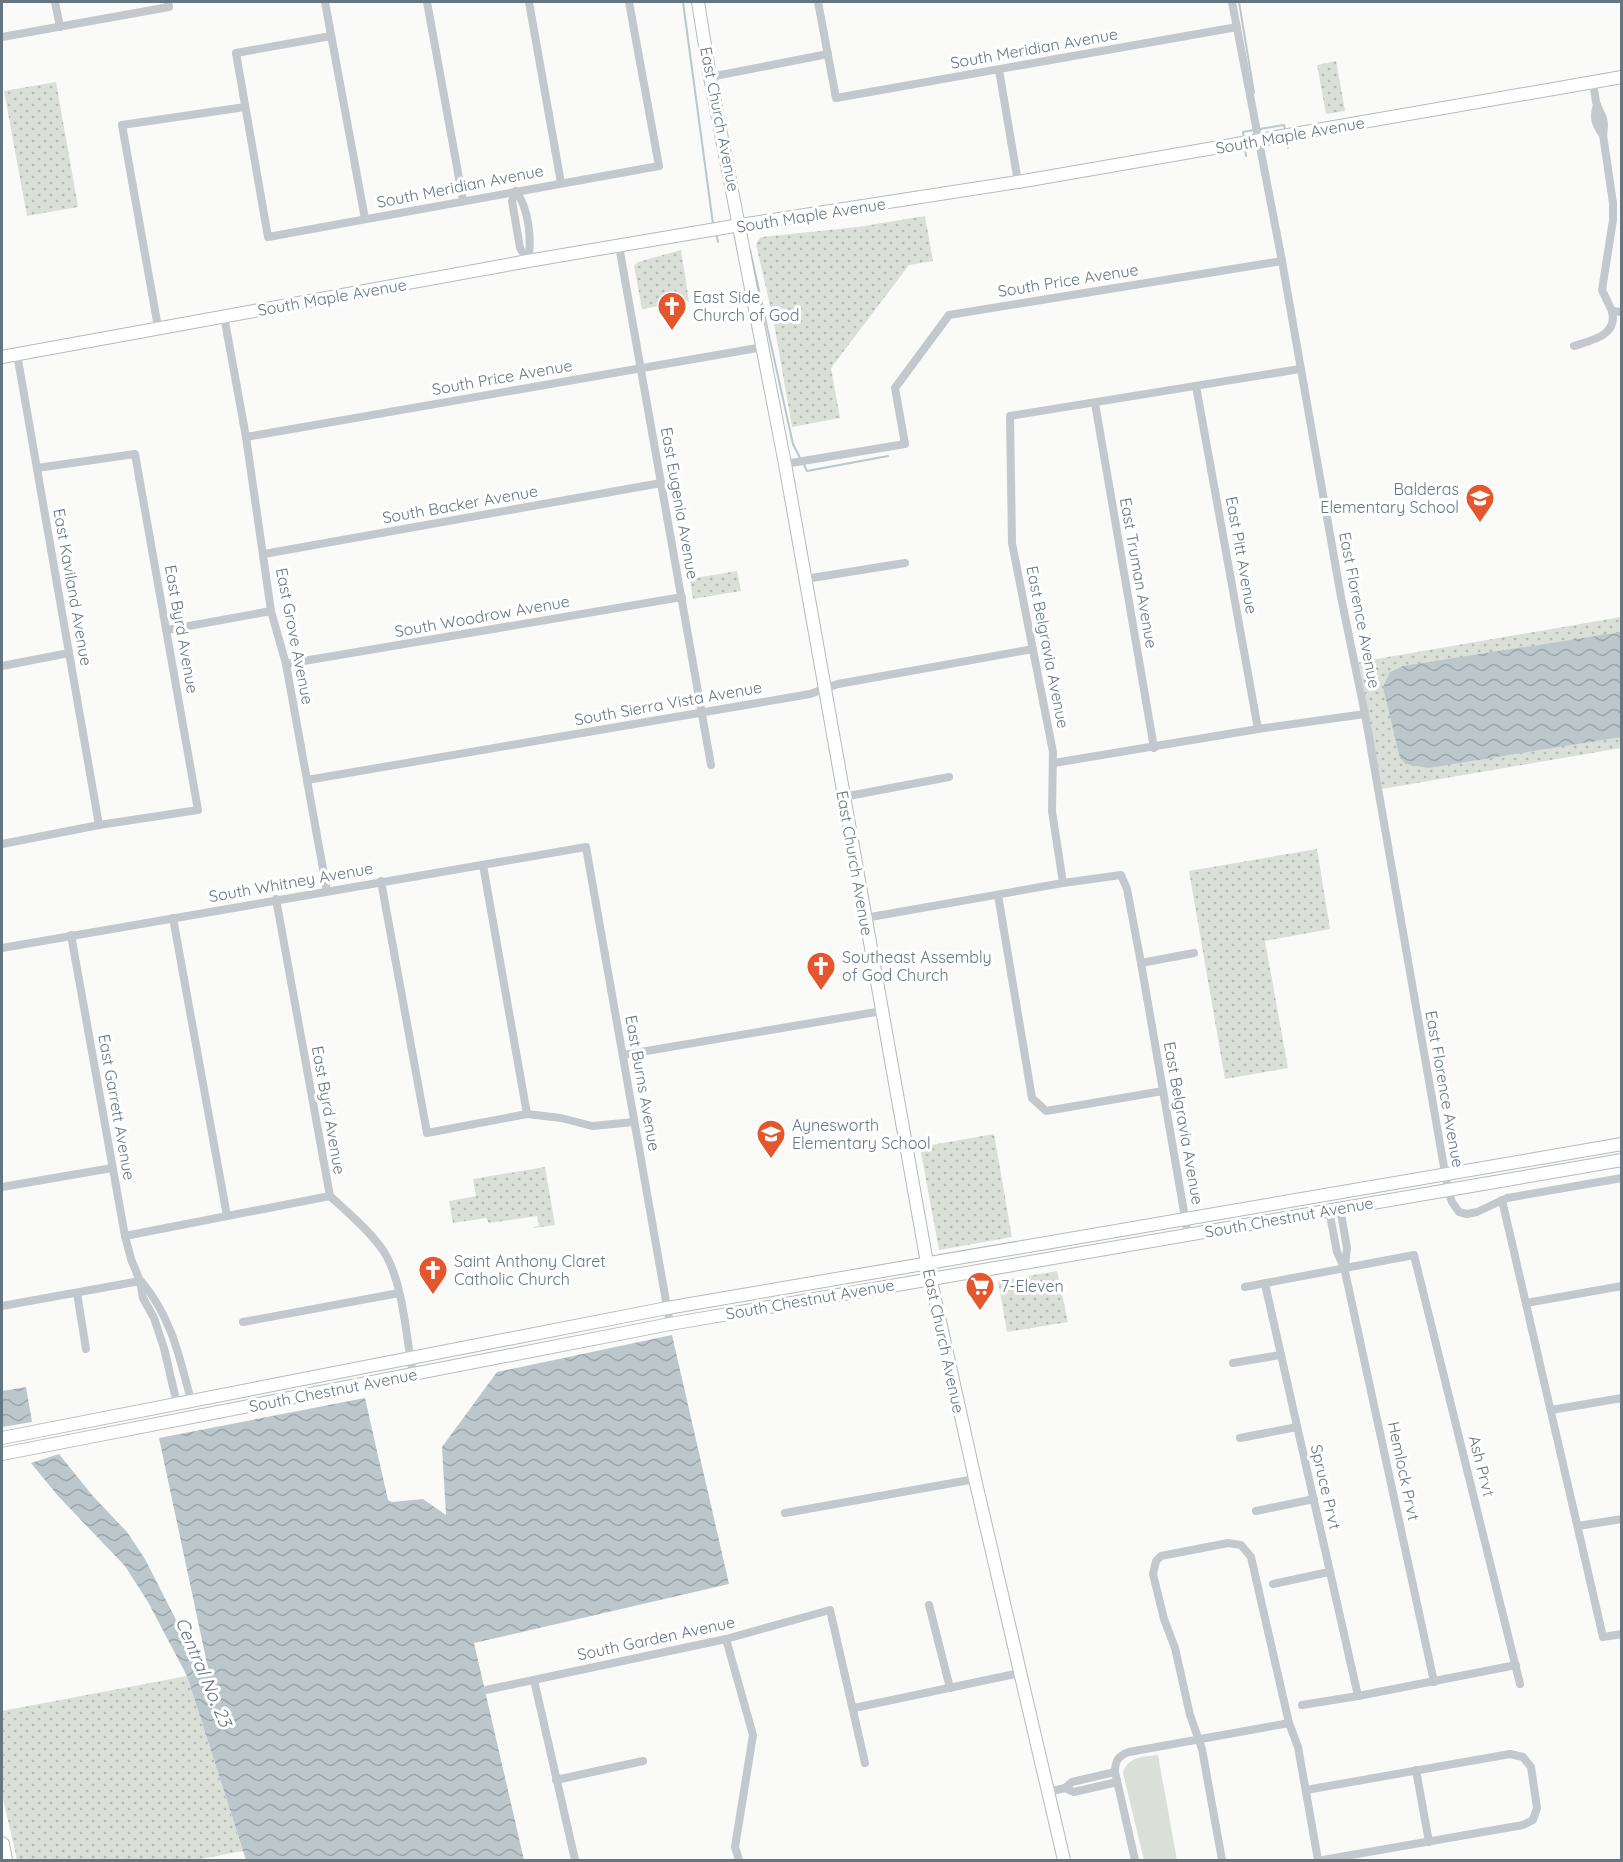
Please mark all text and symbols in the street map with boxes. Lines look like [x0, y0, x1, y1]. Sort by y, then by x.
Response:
street label: South Meridian Avenue [949, 23, 1119, 73]
street label: East Church Avenue [696, 45, 744, 193]
street label: South Maple Avenue [1214, 112, 1366, 158]
street label: South Meridian Avenue [375, 160, 545, 212]
street label: South Maple Avenue [735, 193, 887, 237]
street label: South Price Avenue [996, 259, 1140, 301]
street label: South Maple Avenue [256, 274, 408, 320]
place label: East Side Church of God [693, 287, 799, 325]
church icon: East Side Church of God [656, 290, 688, 332]
street label: South Price Avenue [430, 355, 574, 399]
street label: East Eugenia Avenue [657, 425, 703, 581]
place label: Balderas Elementary School [1320, 479, 1459, 517]
street label: South Backer Avenue [381, 480, 539, 528]
school or university icon: Balderas Elementary School [1464, 482, 1496, 524]
street label: East Pitt Avenue [1222, 495, 1262, 615]
street label: East Truman Avenue [1116, 496, 1162, 650]
street label: East Kaviland Avenue [49, 507, 97, 667]
street label: East Florence Avenue [1335, 530, 1385, 690]
street label: East Byrd Avenue [161, 563, 203, 695]
street label: East Belgravia Avenue [1022, 564, 1074, 730]
street label: East Grove Avenue [272, 566, 318, 706]
street label: South Woodrow Avenue [393, 591, 571, 641]
street label: South Sierra Vista Avenue [573, 677, 763, 729]
street label: East Church Avenue [832, 789, 878, 937]
street label: South Whitney Avenue [207, 858, 375, 906]
place label: Southeast Assembly of God Church [842, 947, 992, 985]
church icon: Southeast Assembly of God Church [805, 950, 837, 992]
street label: East Florence Avenue [1421, 1009, 1469, 1169]
street label: East Burns Avenue [621, 1014, 665, 1152]
street label: East Garrett Avenue [94, 1032, 140, 1182]
street label: East Belgravia Avenue [1160, 1040, 1208, 1206]
street label: East Byrd Avenue [308, 1044, 350, 1176]
place label: Aynesworth Elementary School [792, 1115, 931, 1153]
school or university icon: Aynesworth Elementary School [755, 1118, 787, 1160]
street label: South Chestnut Avenue [1203, 1192, 1375, 1242]
place label: Saint Anthony Claret Catholic Church [454, 1251, 606, 1289]
church icon: Saint Anthony Claret Catholic Church [417, 1254, 449, 1296]
street label: East Church Avenue [919, 1267, 969, 1415]
supermarket icon: 7-Eleven [964, 1270, 996, 1312]
street label: South Chestnut Avenue [724, 1274, 896, 1324]
place label: 7-Eleven [1001, 1276, 1064, 1296]
street label: South Chestnut Avenue [247, 1364, 419, 1416]
street label: Hemlock Prvt [1384, 1420, 1424, 1522]
street label: Ash Prvt [1465, 1433, 1499, 1499]
street label: Spruce Prvt [1306, 1442, 1346, 1532]
street label: South Garden Avenue [575, 1612, 737, 1664]
water label: Central No. 23 [171, 1614, 238, 1733]

